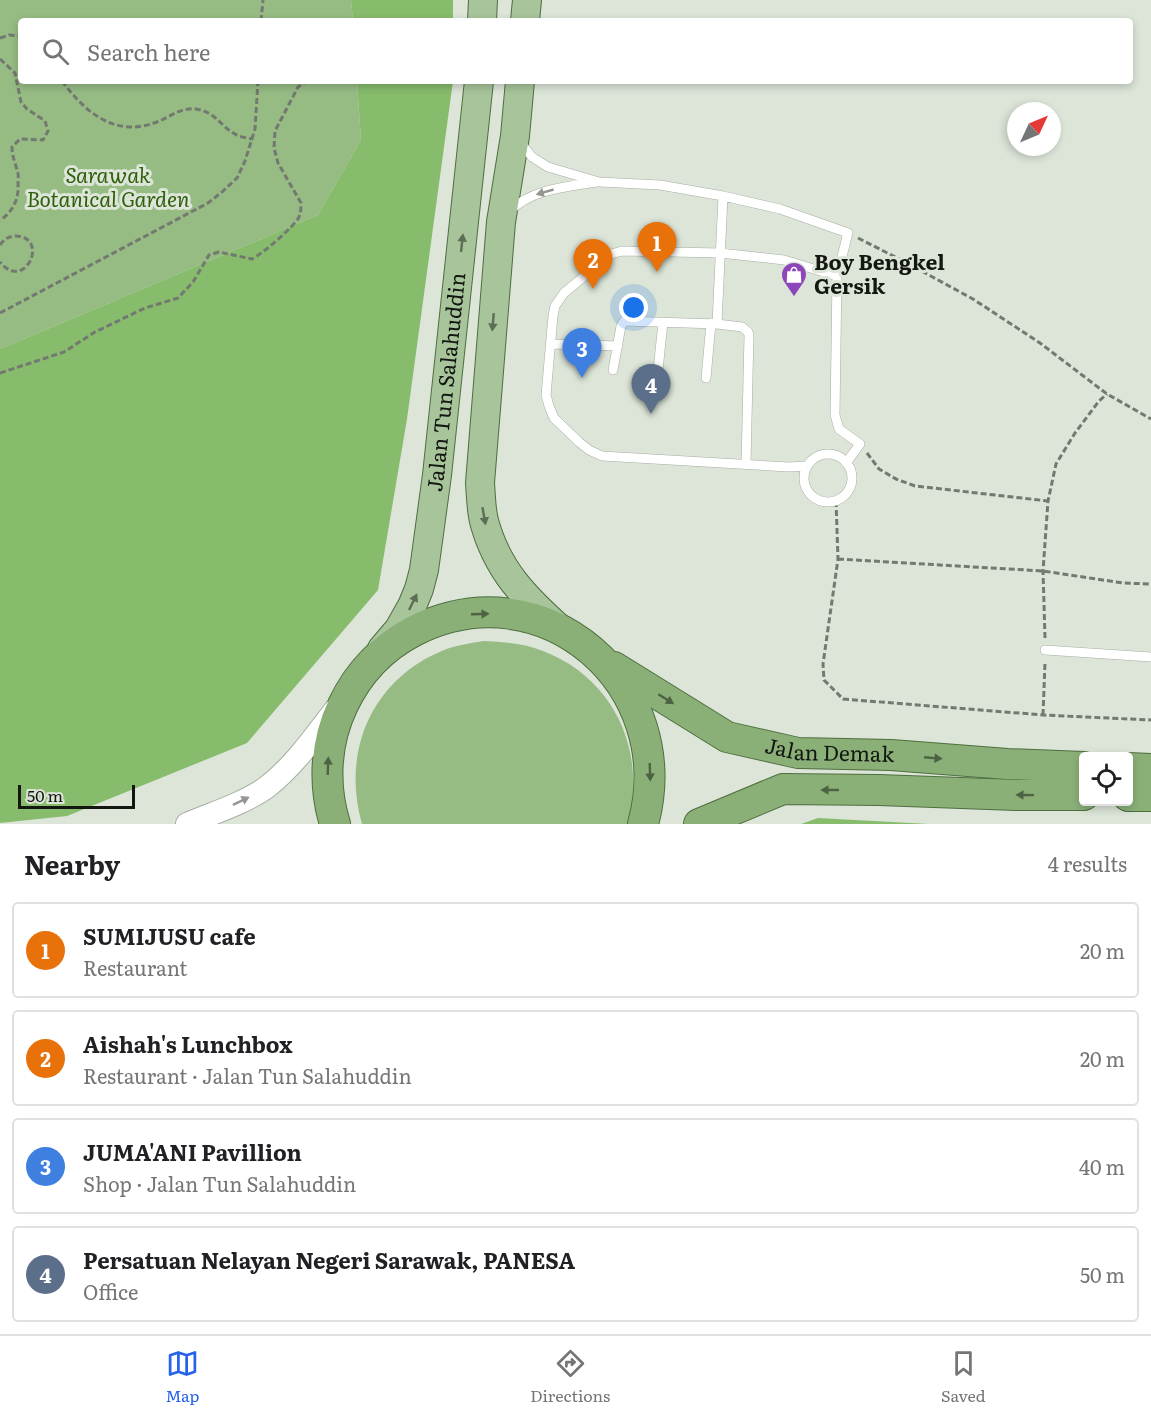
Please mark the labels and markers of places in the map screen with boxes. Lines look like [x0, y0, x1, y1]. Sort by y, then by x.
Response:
pin: 1 [638, 222, 676, 272]
pin: 2 [574, 240, 612, 289]
place label: Boy Bengkel Gersik [814, 245, 945, 300]
shop icon: Boy Bengkel Gersik [779, 260, 809, 298]
pin: 3 [562, 328, 602, 378]
pin: 4 [632, 364, 670, 414]

